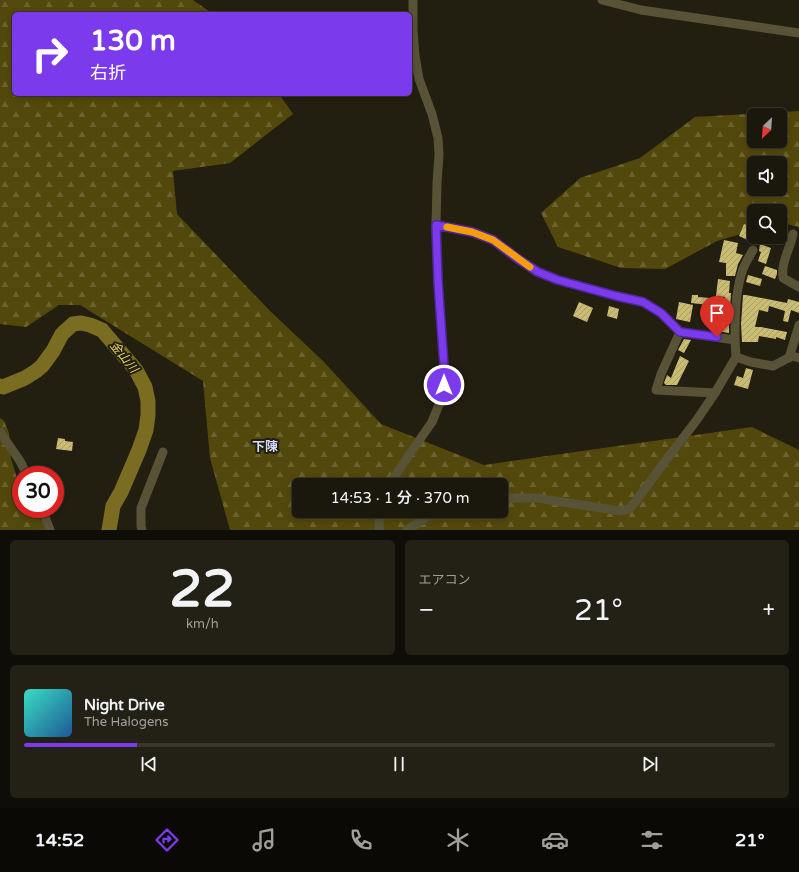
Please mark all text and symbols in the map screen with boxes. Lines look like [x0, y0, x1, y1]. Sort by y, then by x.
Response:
text: 130 m [90, 24, 176, 58]
icon: right [24, 28, 76, 80]
text: 右折 [90, 62, 126, 84]
north arrow [747, 108, 787, 148]
map controls [747, 108, 787, 244]
button: sound [747, 156, 787, 196]
button: search [747, 204, 787, 244]
pin [700, 296, 734, 337]
icon: arrive [706, 302, 728, 324]
water label: 金山川 [107, 339, 142, 377]
position arrow [423, 364, 465, 406]
district label: 下陳 [252, 439, 278, 455]
speed limit sign: 30 [12, 466, 64, 518]
text: 14:53 · 1 分 · 370 m [330, 489, 470, 507]
text: 22 [170, 558, 235, 621]
text: エアコン [419, 572, 471, 588]
text: 21° [574, 592, 623, 629]
text: − [419, 597, 434, 623]
text: + [763, 597, 775, 623]
text: km/h [186, 616, 219, 632]
text: Night Drive [84, 696, 165, 714]
text: The Halogens [84, 714, 168, 730]
icon: previous [138, 753, 160, 775]
icon: pause [388, 753, 410, 775]
icon: next [639, 753, 661, 775]
icon: directions [153, 826, 181, 854]
icon: music [250, 826, 278, 854]
icon: phone [347, 826, 375, 854]
icon: climate [444, 826, 472, 854]
icon: car [541, 826, 569, 854]
icon: filters [638, 826, 666, 854]
text: 14:52 [34, 829, 84, 851]
text: 21° [735, 829, 764, 851]

